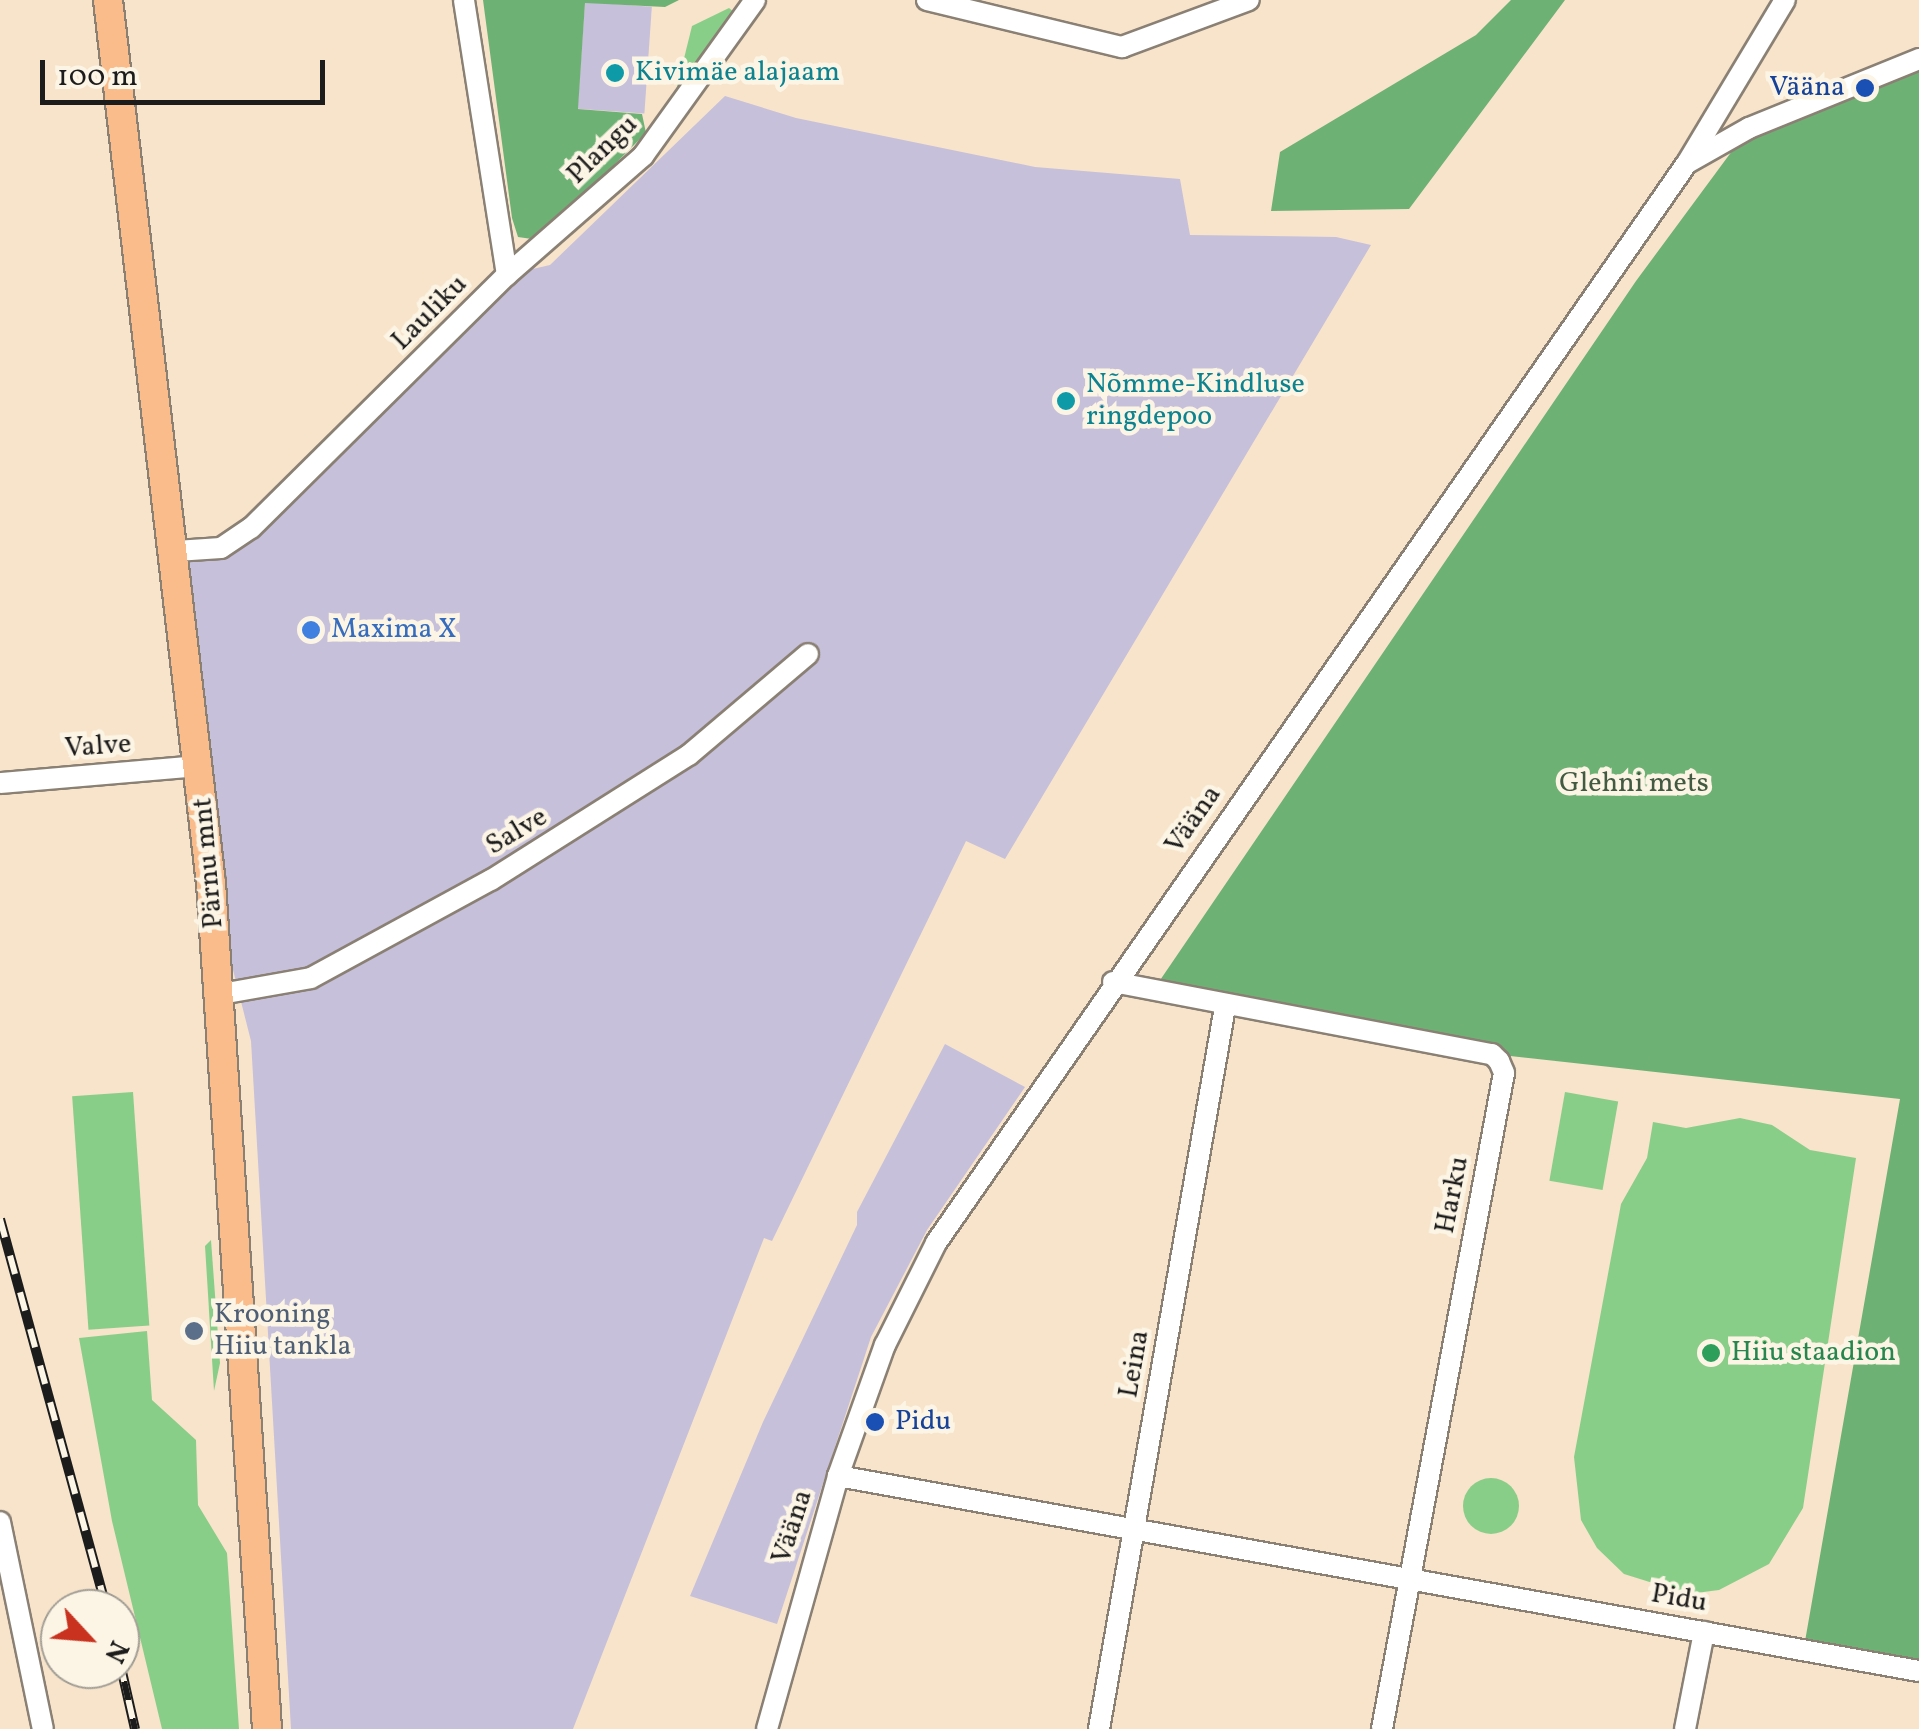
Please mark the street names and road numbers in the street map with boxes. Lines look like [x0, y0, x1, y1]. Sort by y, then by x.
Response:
street label: Plangu [561, 108, 645, 192]
street label: Lauliku [385, 268, 475, 358]
street label: Valve [64, 728, 132, 766]
street label: Vääna [1159, 779, 1229, 861]
street label: Pärnu mnt [187, 796, 231, 930]
street label: Salve [480, 801, 554, 863]
street label: Harku [1429, 1154, 1477, 1236]
street label: Leina [1113, 1328, 1157, 1400]
street label: Vääna [765, 1486, 821, 1568]
street label: Pidu [1648, 1578, 1710, 1620]

